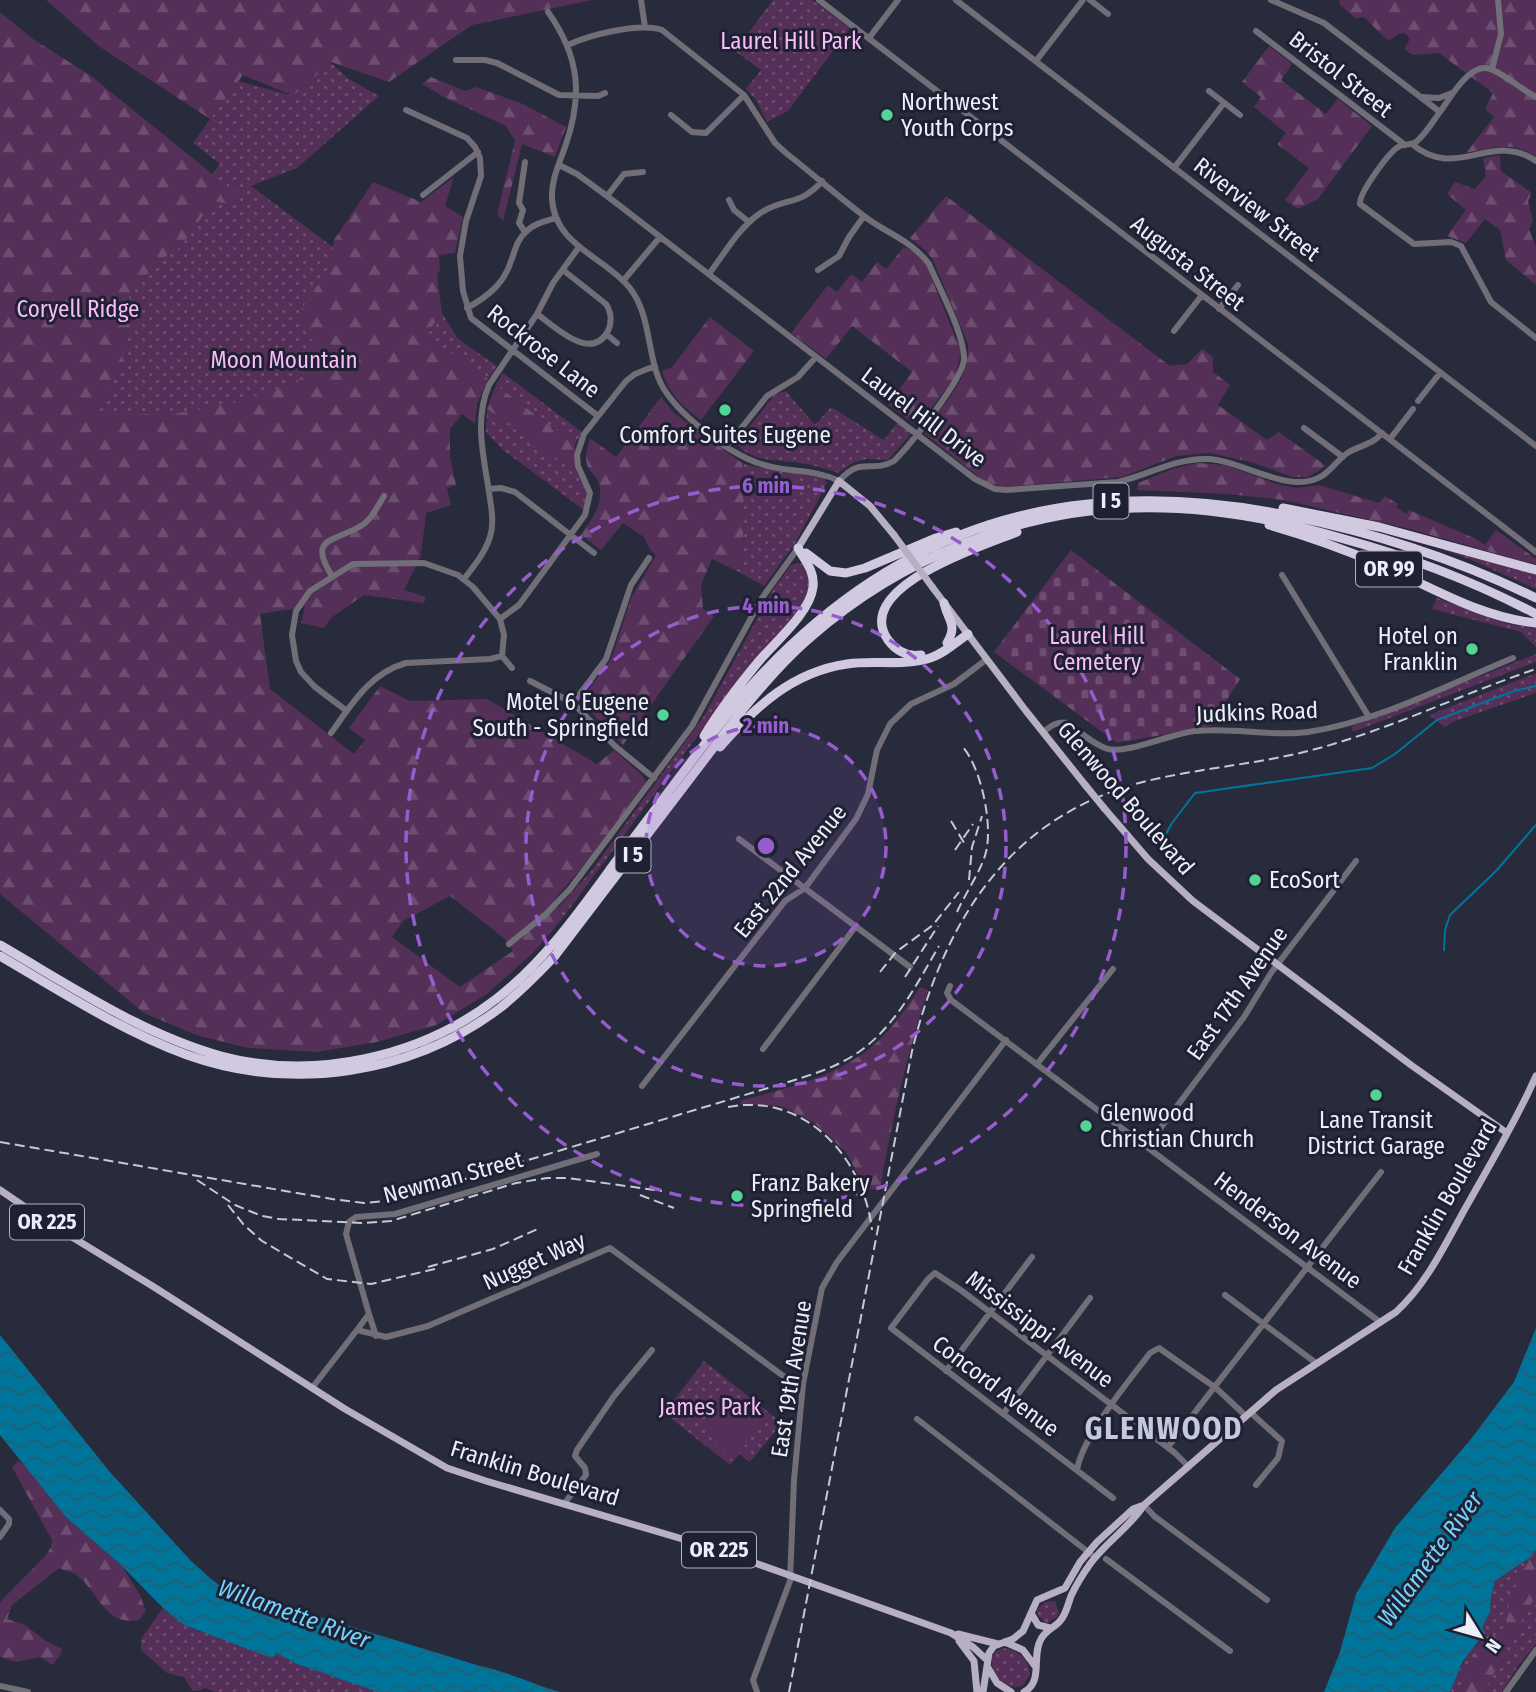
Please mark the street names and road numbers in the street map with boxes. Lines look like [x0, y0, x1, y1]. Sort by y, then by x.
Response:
street label: Bristol Street [1284, 25, 1399, 123]
street label: Riverview Street [1188, 151, 1326, 267]
street label: Augusta Street [1125, 210, 1251, 317]
street label: Rockrose Lane [482, 298, 606, 404]
street label: Laurel Hill Drive [856, 361, 992, 473]
road number: I 5 [1094, 484, 1128, 518]
road number: OR 99 [1356, 552, 1422, 586]
street label: Judkins Road [1195, 696, 1319, 728]
street label: Glenwood Boulevard [1052, 715, 1200, 881]
street label: East 22nd Avenue [728, 799, 852, 943]
road number: I 5 [616, 838, 650, 872]
street label: East 17th Avenue [1181, 921, 1293, 1065]
street label: Franklin Boulevard [1391, 1114, 1503, 1280]
street label: Newman Street [380, 1145, 526, 1209]
street label: Henderson Avenue [1209, 1165, 1367, 1295]
road number: OR 225 [10, 1204, 84, 1240]
street label: Nugget Way [478, 1226, 590, 1296]
street label: Mississippi Avenue [961, 1264, 1119, 1394]
street label: East 19th Avenue [765, 1298, 817, 1460]
street label: Concord Avenue [927, 1329, 1065, 1443]
street label: Franklin Boulevard [447, 1434, 623, 1512]
road number: OR 225 [682, 1532, 756, 1568]

